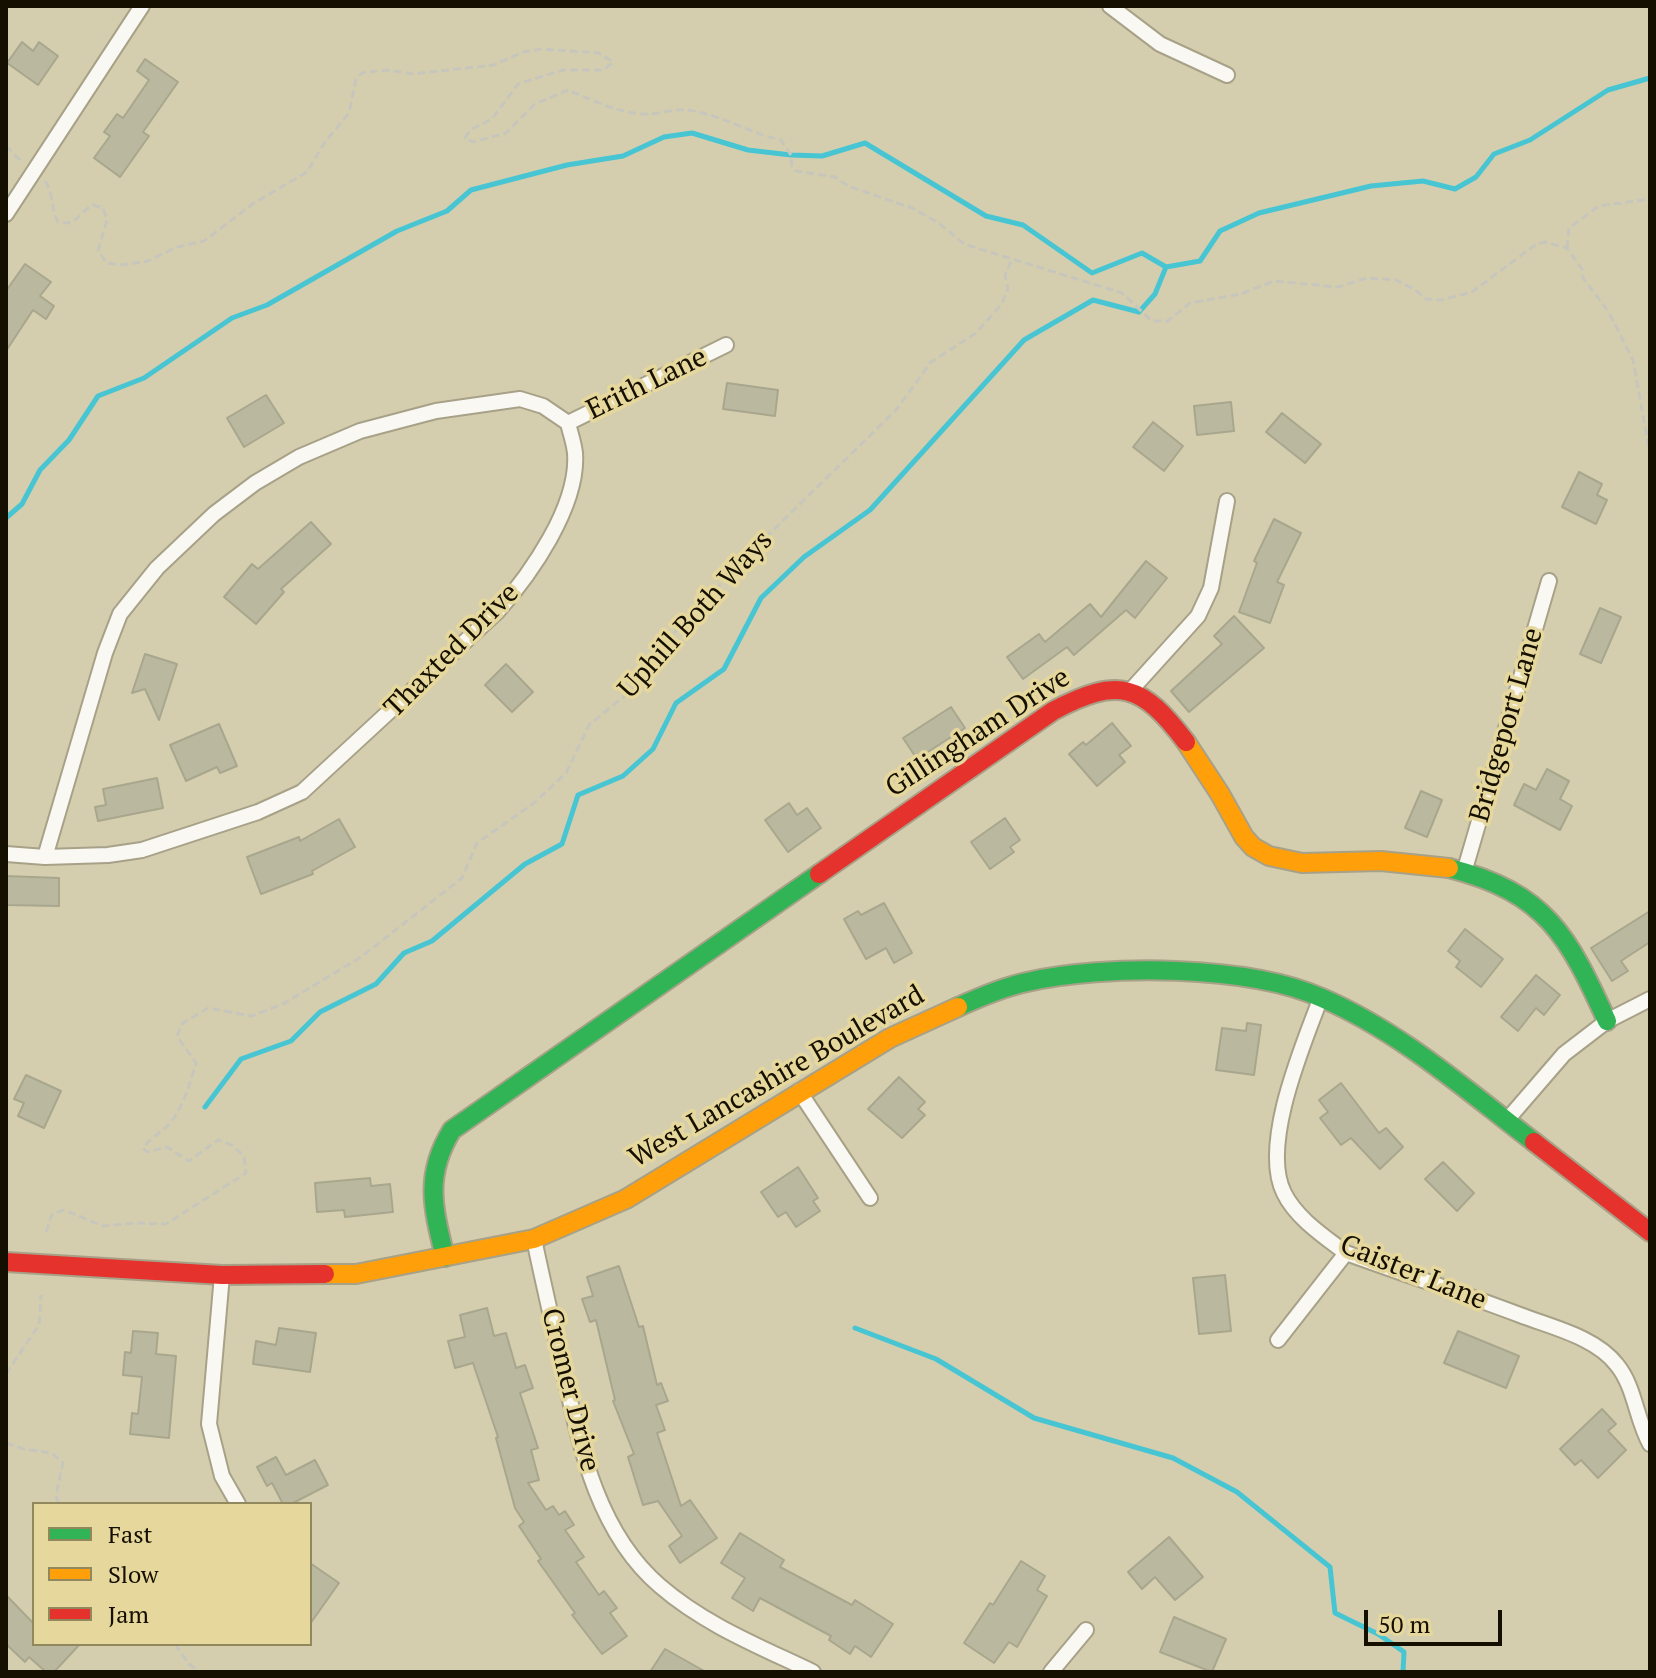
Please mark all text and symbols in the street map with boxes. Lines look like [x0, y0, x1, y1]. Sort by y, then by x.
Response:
street label: Erith Lane [582, 341, 712, 427]
street label: Uphill Both Ways [612, 524, 780, 706]
street label: Thaxted Drive [378, 577, 526, 725]
street label: Bridgeport Lane [1463, 624, 1551, 826]
street label: Gillingham Drive [880, 661, 1076, 805]
street label: West Lancashire Boulevard [623, 979, 931, 1175]
street label: Caister Lane [1335, 1228, 1491, 1318]
street label: Cromer Drive [534, 1305, 606, 1475]
legend [32, 1502, 312, 1646]
text: Fast [108, 1518, 152, 1550]
text: Slow [108, 1558, 159, 1590]
scale bar [1368, 1594, 1506, 1644]
text: Jam [108, 1598, 149, 1630]
text: 50 m [1378, 1608, 1430, 1640]

